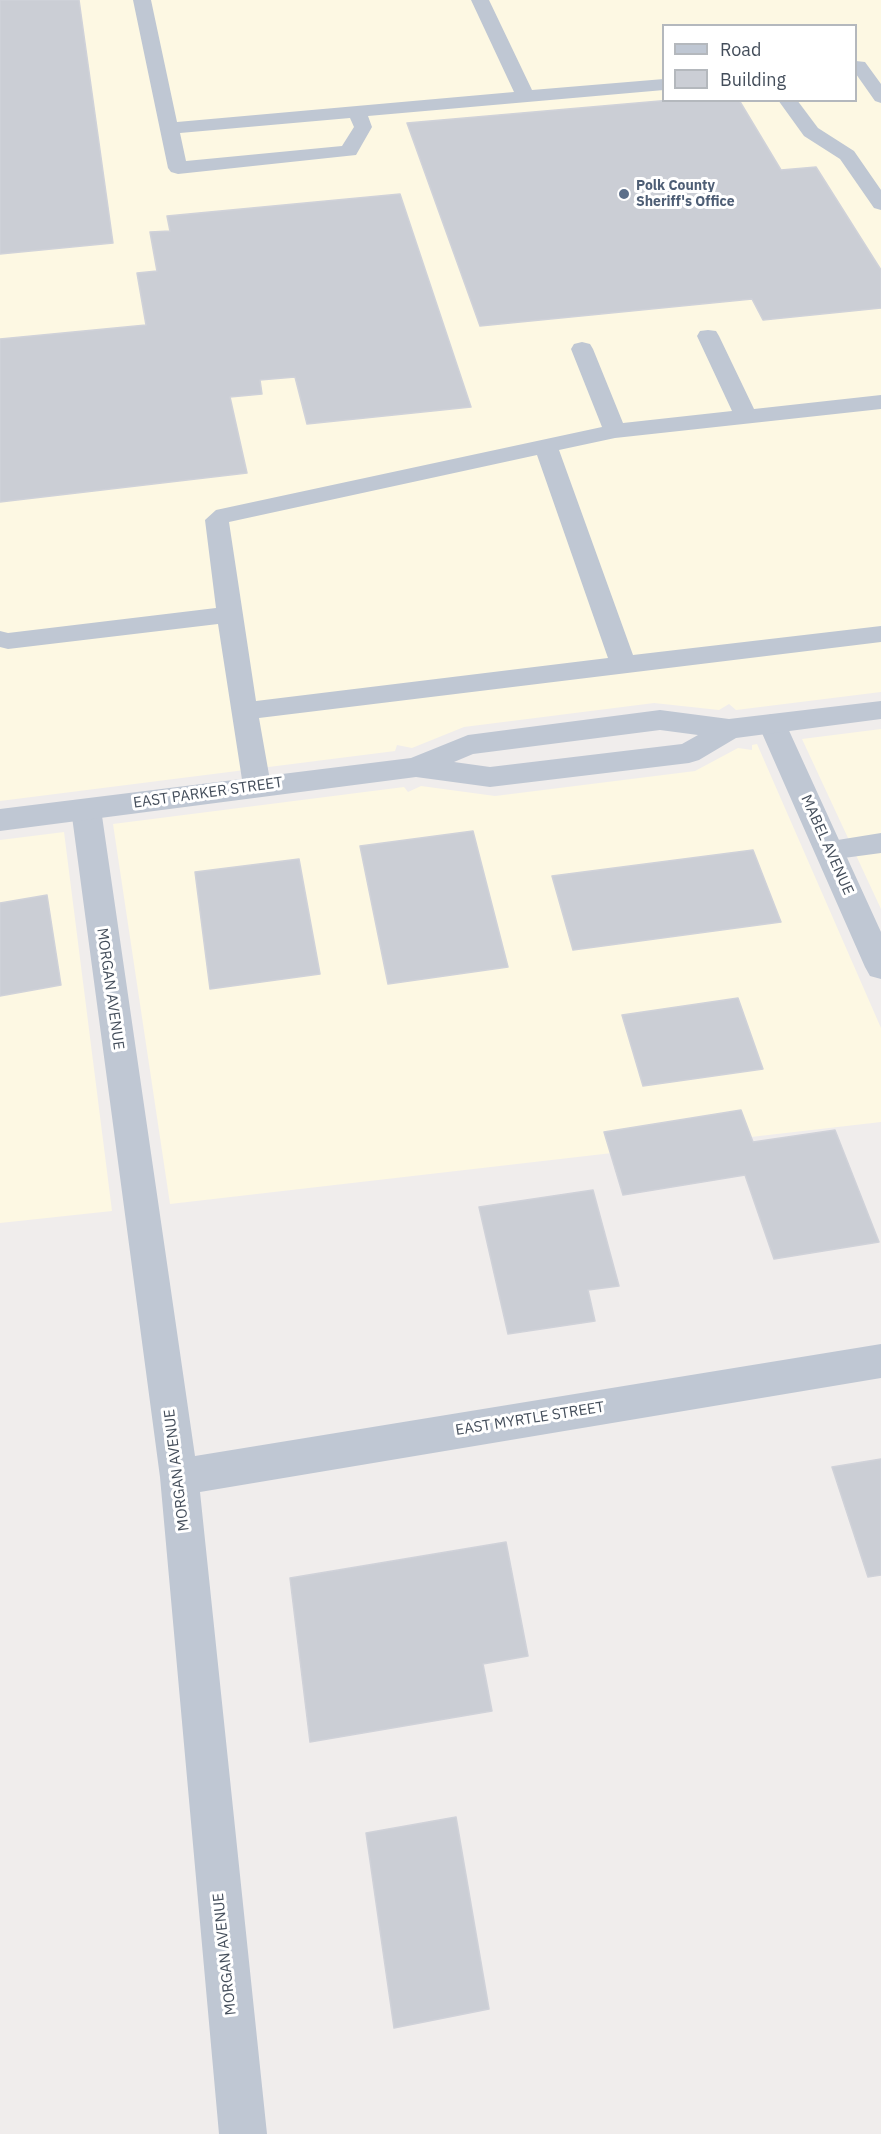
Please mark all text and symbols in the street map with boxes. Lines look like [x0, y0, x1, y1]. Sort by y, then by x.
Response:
legend [662, 24, 857, 102]
text: Road [720, 38, 761, 61]
text: Building [720, 68, 786, 91]
place label: Polk County Sheriff's Office [636, 178, 735, 210]
marker: Polk County Sheriff's Office [617, 187, 631, 201]
street label: EAST PARKER STREET [132, 774, 284, 812]
street label: MABEL AVENUE [797, 792, 857, 898]
street label: MORGAN AVENUE [93, 927, 127, 1051]
street label: EAST MYRTLE STREET [454, 1398, 606, 1440]
street label: MORGAN AVENUE [161, 1408, 193, 1532]
street label: MORGAN AVENUE [210, 1892, 240, 2016]

